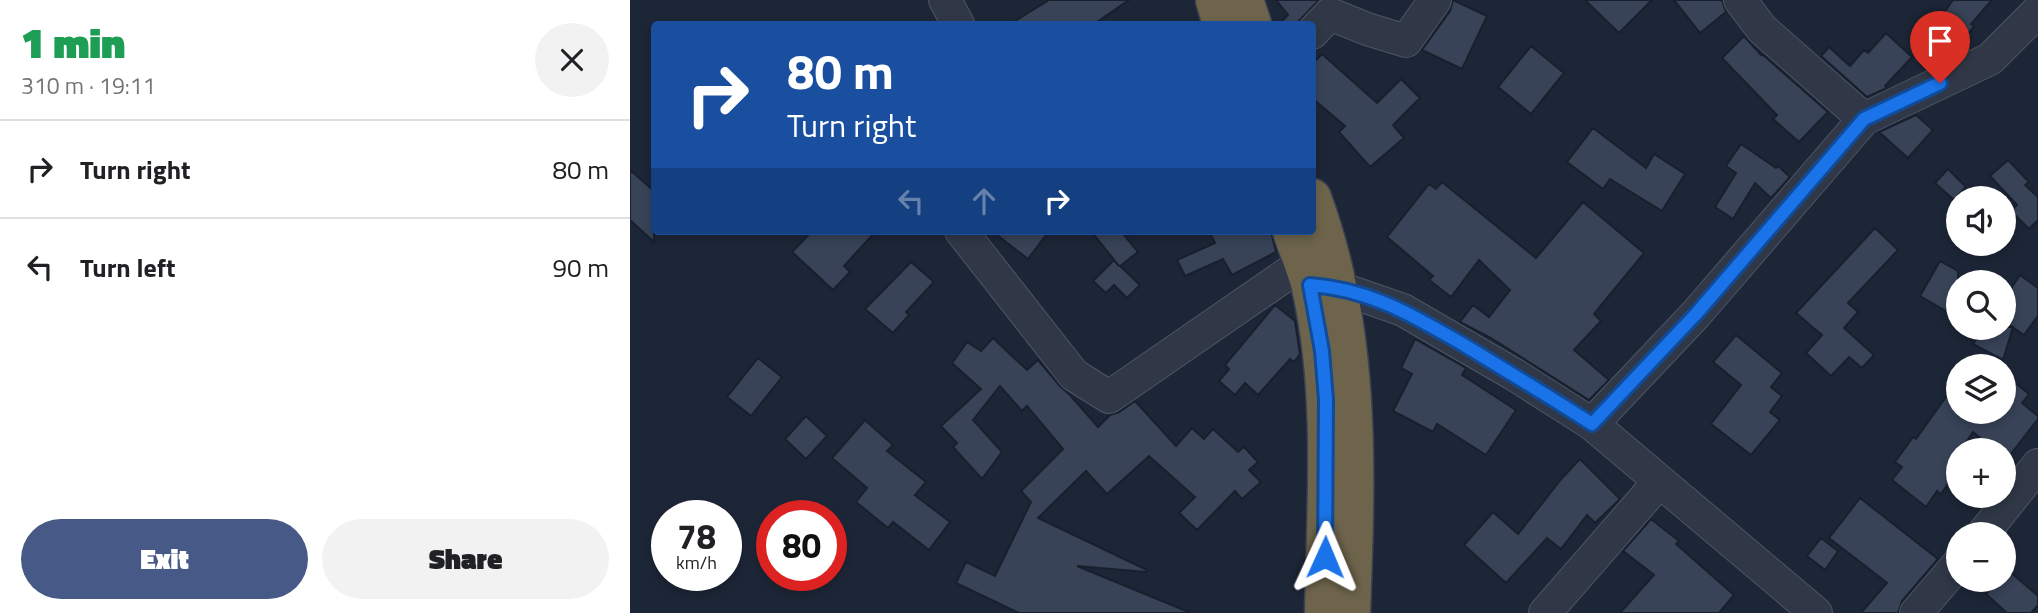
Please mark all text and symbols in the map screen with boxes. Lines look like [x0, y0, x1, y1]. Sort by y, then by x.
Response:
text: 1 min [21, 10, 125, 74]
pin [1910, 11, 1970, 83]
icon: arrive [1921, 22, 1959, 60]
button: close [535, 23, 609, 97]
text: 80 m [787, 33, 894, 108]
icon: right [672, 49, 763, 140]
text: 310 m · 19:11 [21, 68, 156, 103]
text: Turn right [787, 101, 916, 149]
icon: right [21, 150, 59, 188]
text: Turn right [80, 150, 191, 189]
text: 80 m [552, 150, 609, 189]
icon: left [892, 182, 930, 220]
icon: ahead [965, 182, 1003, 220]
icon: right [1038, 182, 1076, 220]
map controls [1946, 186, 2016, 592]
button: sound [1946, 186, 2016, 256]
icon: left [21, 248, 59, 286]
text: Turn left [80, 248, 175, 287]
text: 90 m [552, 248, 609, 287]
button: search [1946, 270, 2016, 340]
button: layers [1946, 354, 2016, 424]
button: + [1946, 438, 2016, 508]
speed limit sign: 80 [756, 500, 847, 591]
text: 78 [677, 509, 716, 563]
button: Exit [21, 519, 308, 599]
button: Share [322, 519, 609, 599]
position arrow [1288, 520, 1362, 594]
button: − [1946, 522, 2016, 592]
text: km/h [676, 549, 717, 576]

